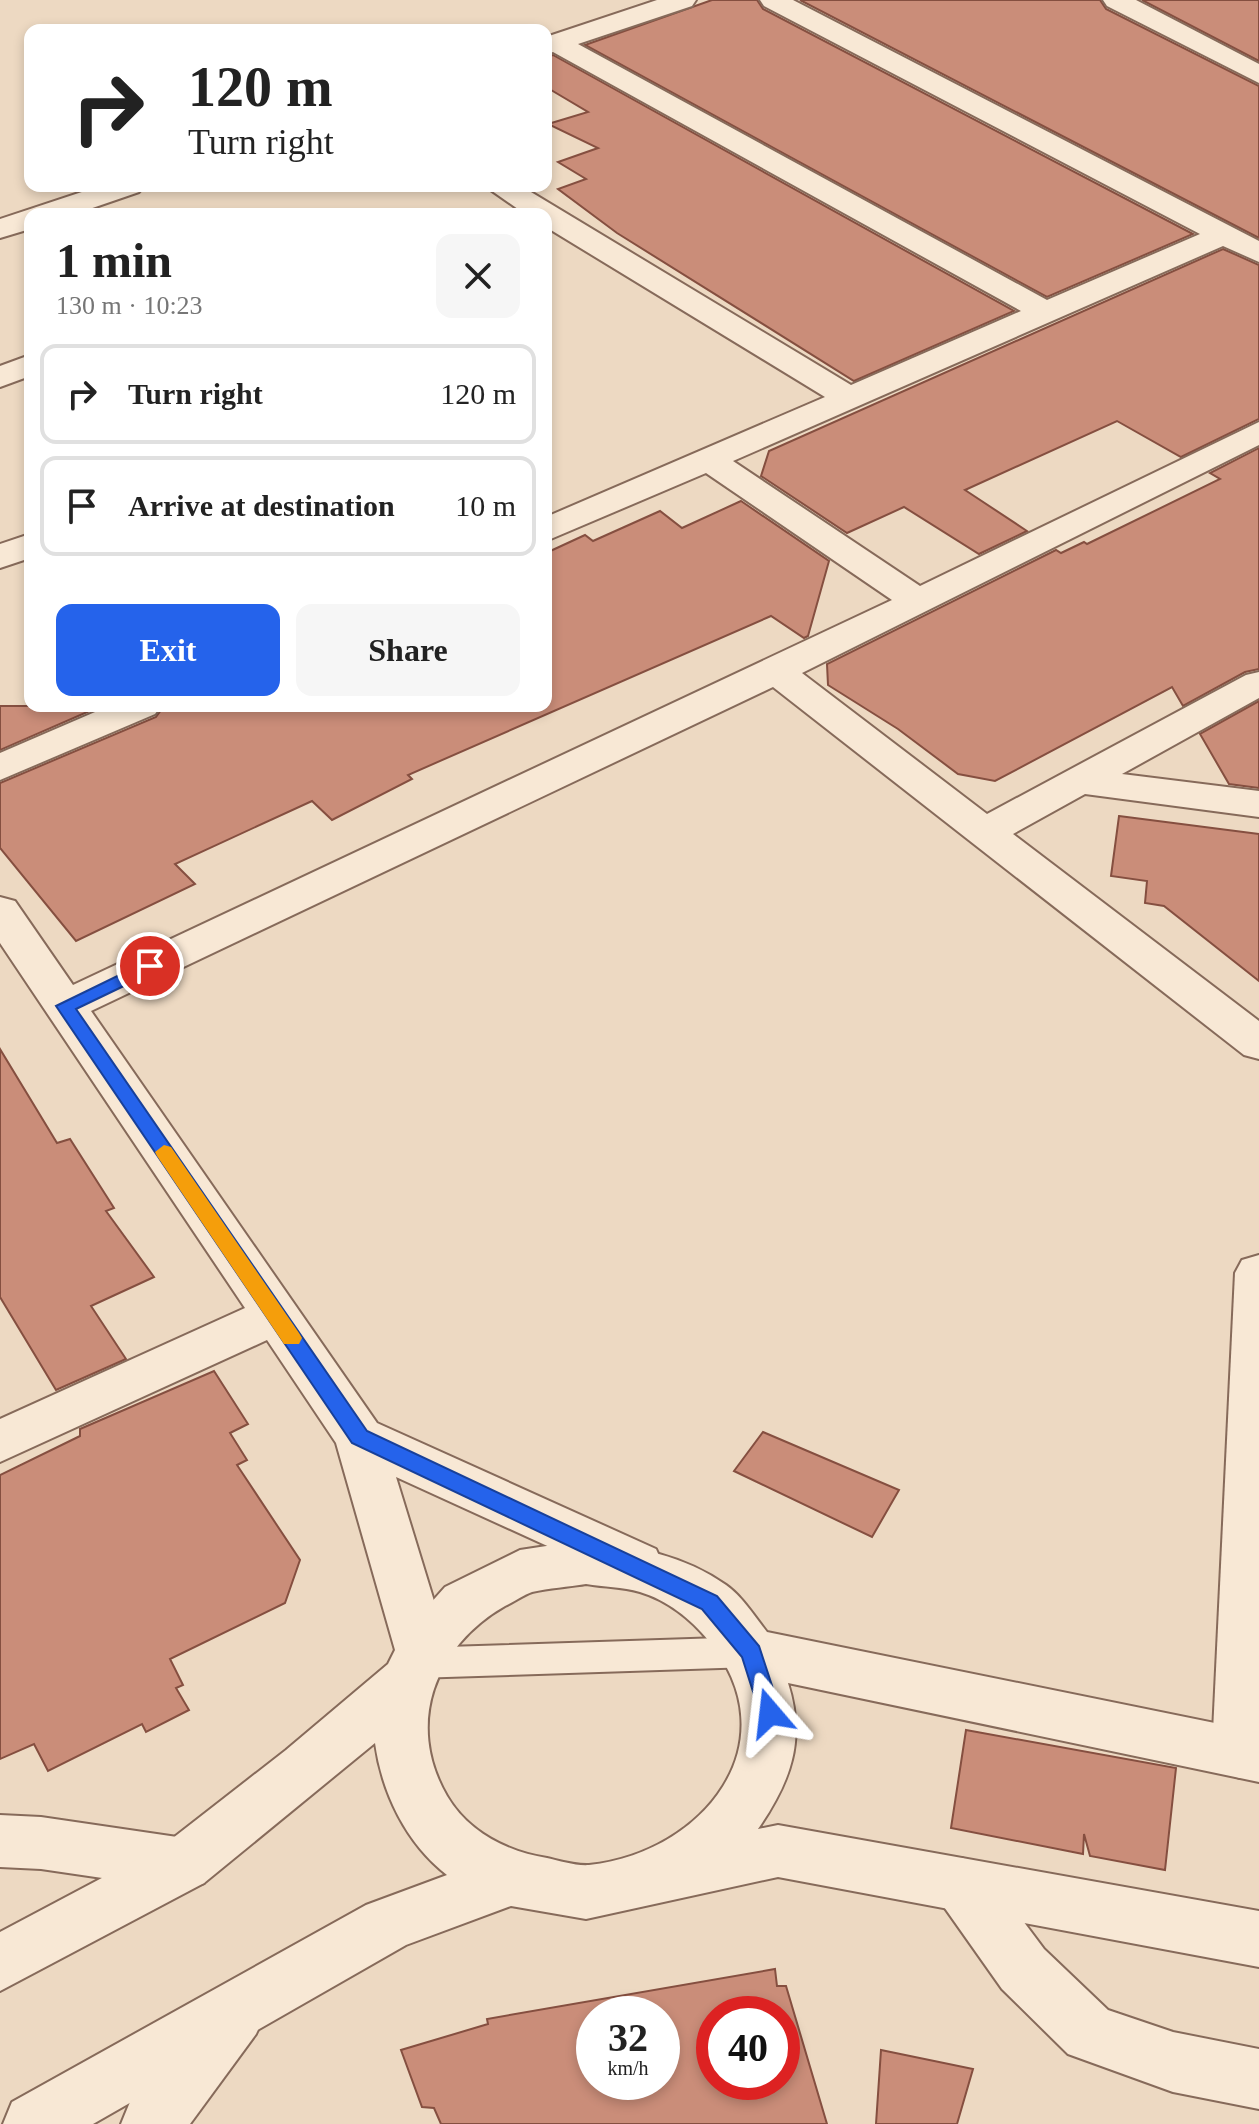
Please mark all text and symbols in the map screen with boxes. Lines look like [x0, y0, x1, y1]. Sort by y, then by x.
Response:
icon: right [56, 56, 160, 160]
text: 120 m [188, 56, 333, 118]
text: Turn right [188, 122, 334, 162]
text: 1 min [56, 234, 172, 287]
button: close [436, 234, 520, 318]
text: 130 m · 10:23 [56, 291, 203, 320]
icon: right [60, 372, 104, 416]
text: Turn right [128, 377, 263, 410]
text: 120 m [440, 377, 516, 410]
icon: arrive [60, 484, 104, 528]
text: Arrive at destination [128, 489, 395, 522]
text: 10 m [455, 489, 516, 522]
button: Exit [56, 604, 280, 696]
button: Share [296, 604, 520, 696]
pin [116, 932, 184, 1000]
icon: arrive [128, 944, 172, 988]
position arrow [728, 1671, 812, 1755]
speed limit sign: 40 [696, 1996, 800, 2100]
text: 32 [608, 2015, 648, 2060]
text: km/h [607, 2057, 649, 2079]

